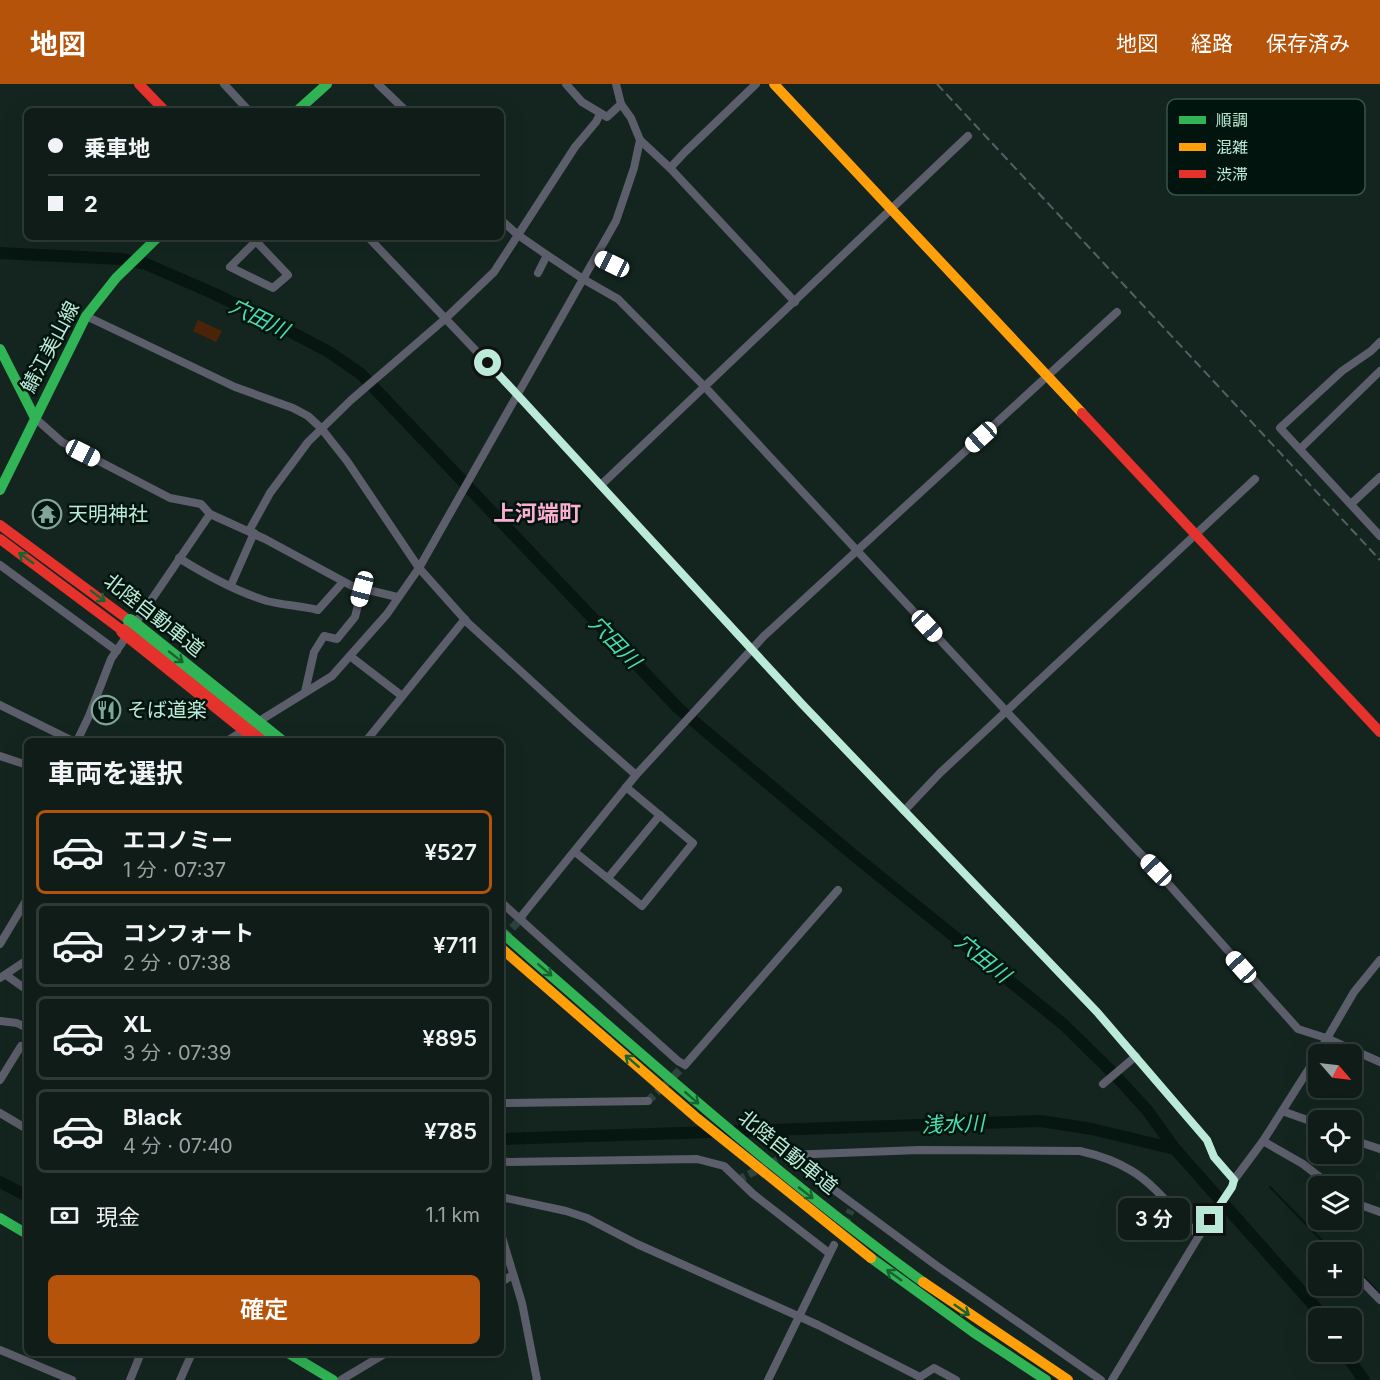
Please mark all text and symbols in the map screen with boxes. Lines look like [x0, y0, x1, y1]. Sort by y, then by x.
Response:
text: 地図 [30, 27, 86, 61]
text: 地図 [1116, 31, 1158, 56]
text: 経路 [1191, 31, 1233, 56]
text: 保存済み [1266, 31, 1350, 56]
legend [1167, 99, 1365, 195]
text: 順調 [1216, 110, 1248, 130]
text: 乗車地 [84, 135, 150, 161]
text: 混雑 [1216, 137, 1248, 157]
text: 渋滞 [1216, 164, 1248, 184]
text: 2 [84, 191, 98, 217]
car [592, 248, 632, 280]
water label: 穴田川 [225, 293, 295, 344]
street label: 鯖江美山線 [16, 297, 84, 397]
route start [474, 349, 501, 376]
car [962, 418, 1000, 456]
car [63, 437, 103, 469]
temple icon: 天明神社 [31, 498, 63, 530]
district label: 上河端町 [493, 500, 581, 526]
place label: 天明神社 [68, 502, 148, 526]
one-way arrow [18, 552, 34, 564]
street label: 北陸自動車道 [99, 569, 209, 661]
car [349, 569, 375, 609]
one-way arrow [90, 590, 106, 603]
car [908, 607, 946, 645]
water label: 穴田川 [584, 611, 647, 675]
one-way arrow [168, 650, 184, 663]
restaurant icon: そば道楽 [90, 694, 122, 726]
place label: そば道楽 [127, 698, 207, 722]
text: 車両を選択 [48, 757, 183, 790]
icon: car [51, 825, 105, 879]
text: エコノミー [123, 827, 233, 853]
text: ¥527 [424, 839, 477, 865]
car [1137, 851, 1175, 889]
text: 1 分 · 07:37 [123, 858, 226, 882]
icon: car [51, 918, 105, 972]
text: コンフォート [123, 920, 254, 946]
water label: 穴田川 [951, 928, 1017, 989]
text: ¥711 [433, 932, 477, 958]
car [1222, 948, 1260, 986]
text: 2 分 · 07:38 [123, 951, 231, 975]
one-way arrow [537, 963, 552, 977]
icon: car [51, 1011, 105, 1065]
text: XL [123, 1011, 152, 1037]
text: ¥895 [423, 1025, 477, 1051]
text: 3 分 · 07:39 [123, 1041, 231, 1065]
north arrow [1308, 1044, 1362, 1098]
map controls [1308, 1044, 1362, 1362]
one-way arrow [624, 1054, 639, 1068]
one-way arrow [685, 1091, 700, 1105]
icon: car [51, 1104, 105, 1158]
text: Black [123, 1104, 182, 1130]
street label: 北陸自動車道 [734, 1105, 842, 1199]
water label: 浅水川 [921, 1110, 987, 1138]
button: locate [1308, 1110, 1362, 1164]
text: ¥785 [424, 1118, 477, 1144]
text: 4 分 · 07:40 [123, 1134, 233, 1158]
button: layers [1308, 1176, 1362, 1230]
one-way arrow [798, 1186, 814, 1199]
icon: cash [48, 1199, 81, 1232]
callout: 3 分 [1117, 1199, 1189, 1241]
text: 1.1 km [426, 1203, 480, 1227]
text: 現金 [96, 1204, 140, 1230]
route end [1196, 1206, 1223, 1233]
text: 3 分 [1135, 1207, 1173, 1231]
button: + [1308, 1242, 1362, 1296]
one-way arrow [886, 1269, 902, 1282]
button: 確定 [48, 1275, 480, 1344]
one-way arrow [953, 1304, 969, 1316]
button: − [1308, 1308, 1362, 1362]

